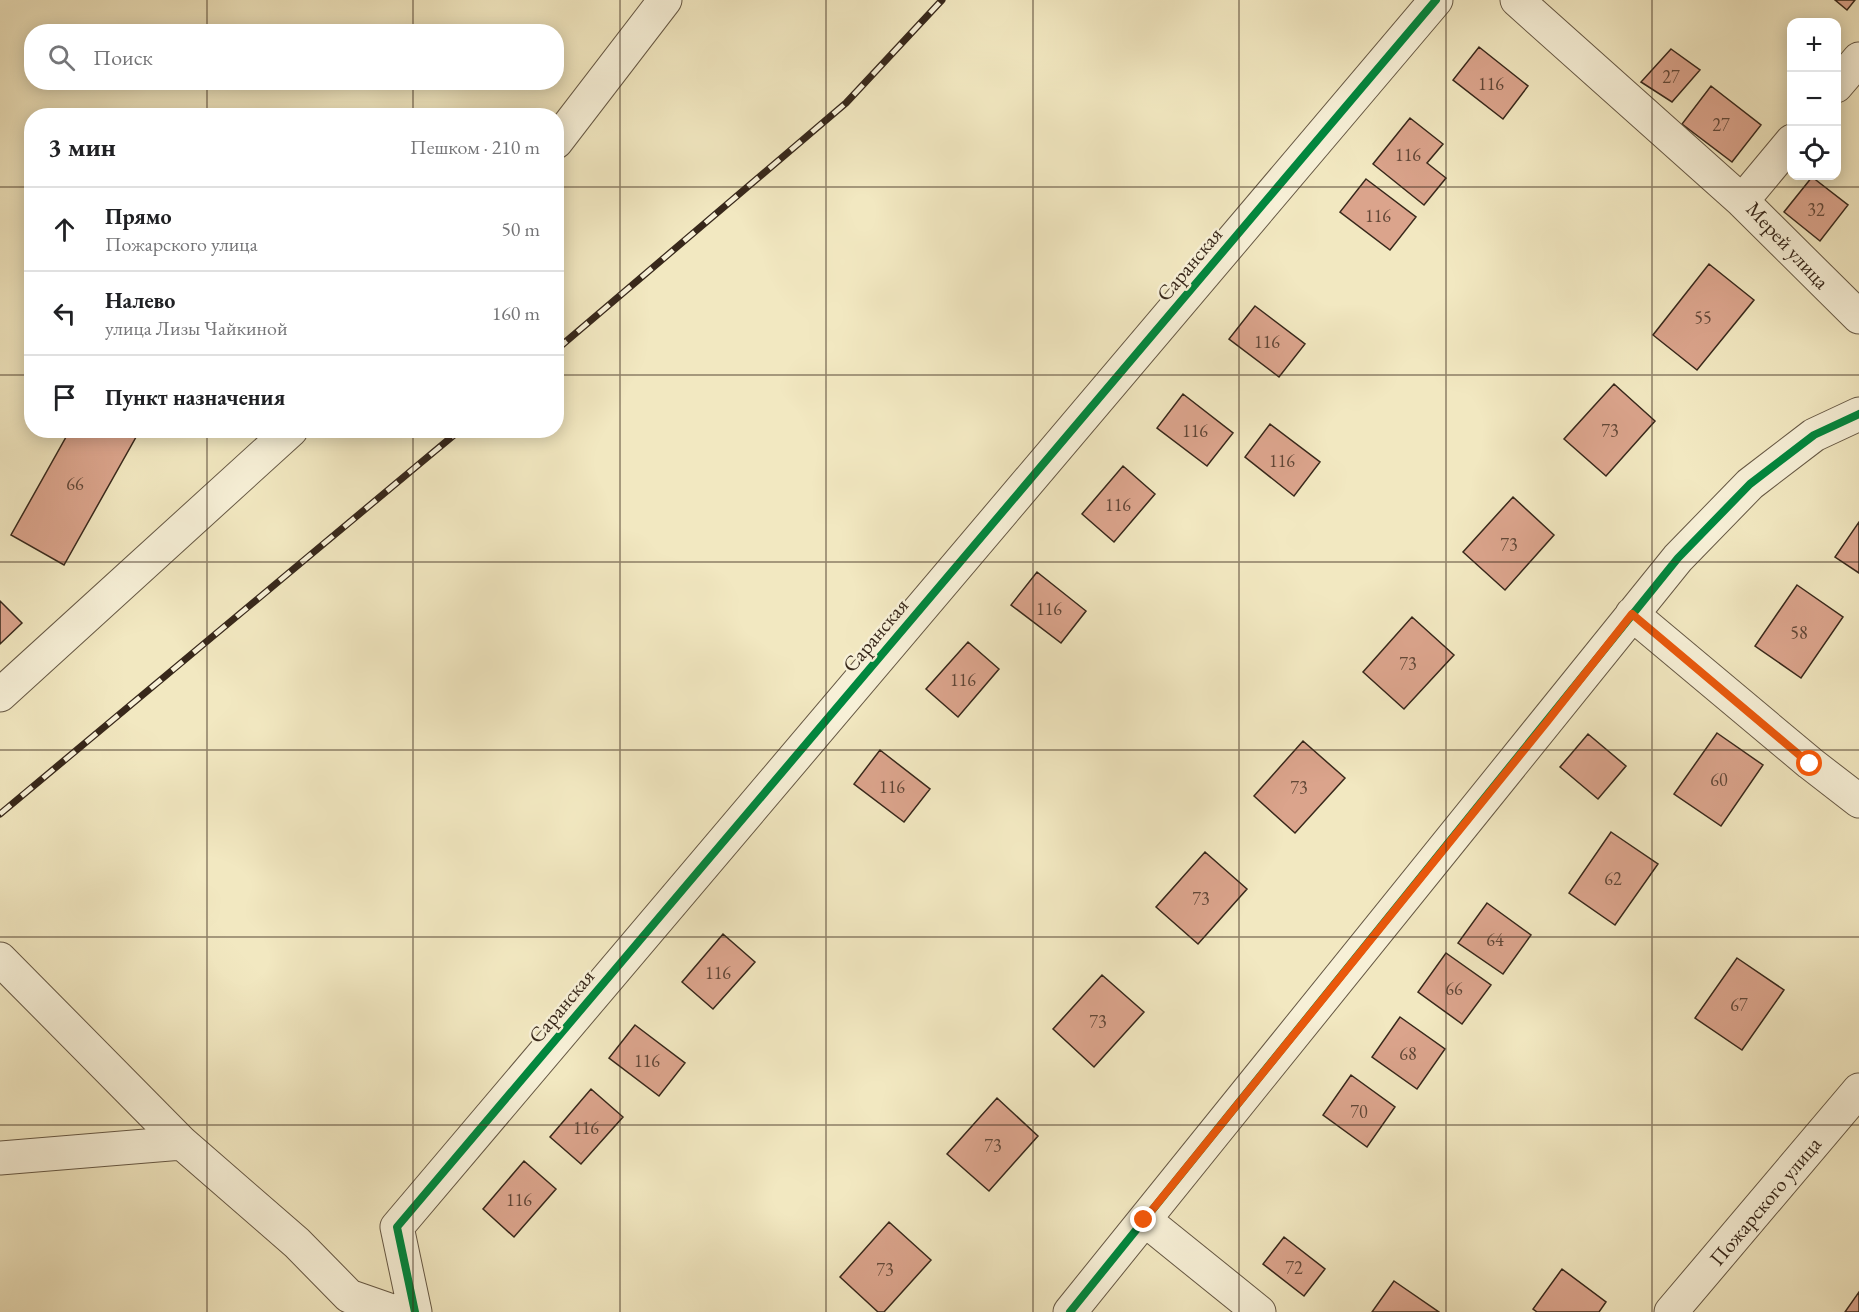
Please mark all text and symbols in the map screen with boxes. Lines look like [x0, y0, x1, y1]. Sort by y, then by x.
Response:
map controls [1787, 18, 1841, 180]
button: + [1787, 18, 1841, 72]
search box [24, 24, 564, 90]
icon: search [45, 41, 78, 74]
text: Поиск [93, 43, 153, 72]
house number: 27 [1662, 65, 1680, 88]
house number: 116 [1478, 72, 1504, 95]
button: − [1787, 72, 1841, 126]
house number: 27 [1712, 113, 1730, 136]
button: locate [1787, 126, 1841, 180]
text: 3 мин [48, 130, 116, 164]
text: Пешком · 210 m [410, 134, 540, 160]
house number: 116 [1395, 143, 1421, 166]
street label: Мерей улица [1741, 196, 1836, 295]
house number: 32 [1807, 198, 1825, 221]
text: Прямо [105, 202, 172, 231]
house number: 116 [1365, 204, 1391, 227]
icon: ahead [48, 213, 81, 246]
text: 50 m [501, 216, 540, 242]
street label: Саранская [1150, 221, 1228, 307]
text: Пожарского улица [105, 231, 258, 257]
text: Налево [105, 286, 175, 315]
icon: left [48, 297, 81, 330]
text: 160 m [492, 300, 540, 326]
house number: 55 [1694, 306, 1712, 329]
text: улица Лизы Чайкиной [105, 315, 287, 341]
house number: 116 [1254, 330, 1280, 353]
icon: arrive [48, 381, 81, 414]
text: Пункт назначения [105, 383, 285, 412]
house number: 116 [1182, 419, 1208, 442]
house number: 73 [1601, 419, 1619, 442]
house number: 116 [1269, 449, 1295, 472]
house number: 66 [66, 472, 84, 495]
house number: 116 [1105, 493, 1131, 516]
house number: 73 [1500, 533, 1518, 556]
street label: Саранская [836, 592, 914, 678]
house number: 116 [1036, 597, 1062, 620]
house number: 58 [1790, 621, 1808, 644]
house number: 73 [1399, 652, 1417, 675]
house number: 116 [950, 668, 976, 691]
route start [1796, 750, 1822, 776]
house number: 60 [1710, 768, 1728, 791]
house number: 116 [879, 775, 905, 798]
house number: 73 [1290, 776, 1308, 799]
house number: 62 [1604, 867, 1622, 890]
house number: 73 [1192, 887, 1210, 910]
house number: 64 [1486, 928, 1504, 951]
house number: 116 [705, 961, 731, 984]
street label: Саранская [522, 963, 600, 1049]
house number: 66 [1445, 977, 1463, 1000]
house number: 67 [1730, 993, 1748, 1016]
house number: 73 [1089, 1010, 1107, 1033]
house number: 68 [1399, 1042, 1417, 1065]
house number: 116 [634, 1049, 660, 1072]
house number: 70 [1350, 1100, 1368, 1123]
house number: 116 [573, 1116, 599, 1139]
street label: Пожарского улица [1703, 1130, 1827, 1271]
house number: 73 [984, 1134, 1002, 1157]
house number: 116 [506, 1188, 532, 1211]
route end [1130, 1206, 1156, 1232]
house number: 72 [1285, 1256, 1303, 1279]
house number: 73 [876, 1258, 894, 1281]

